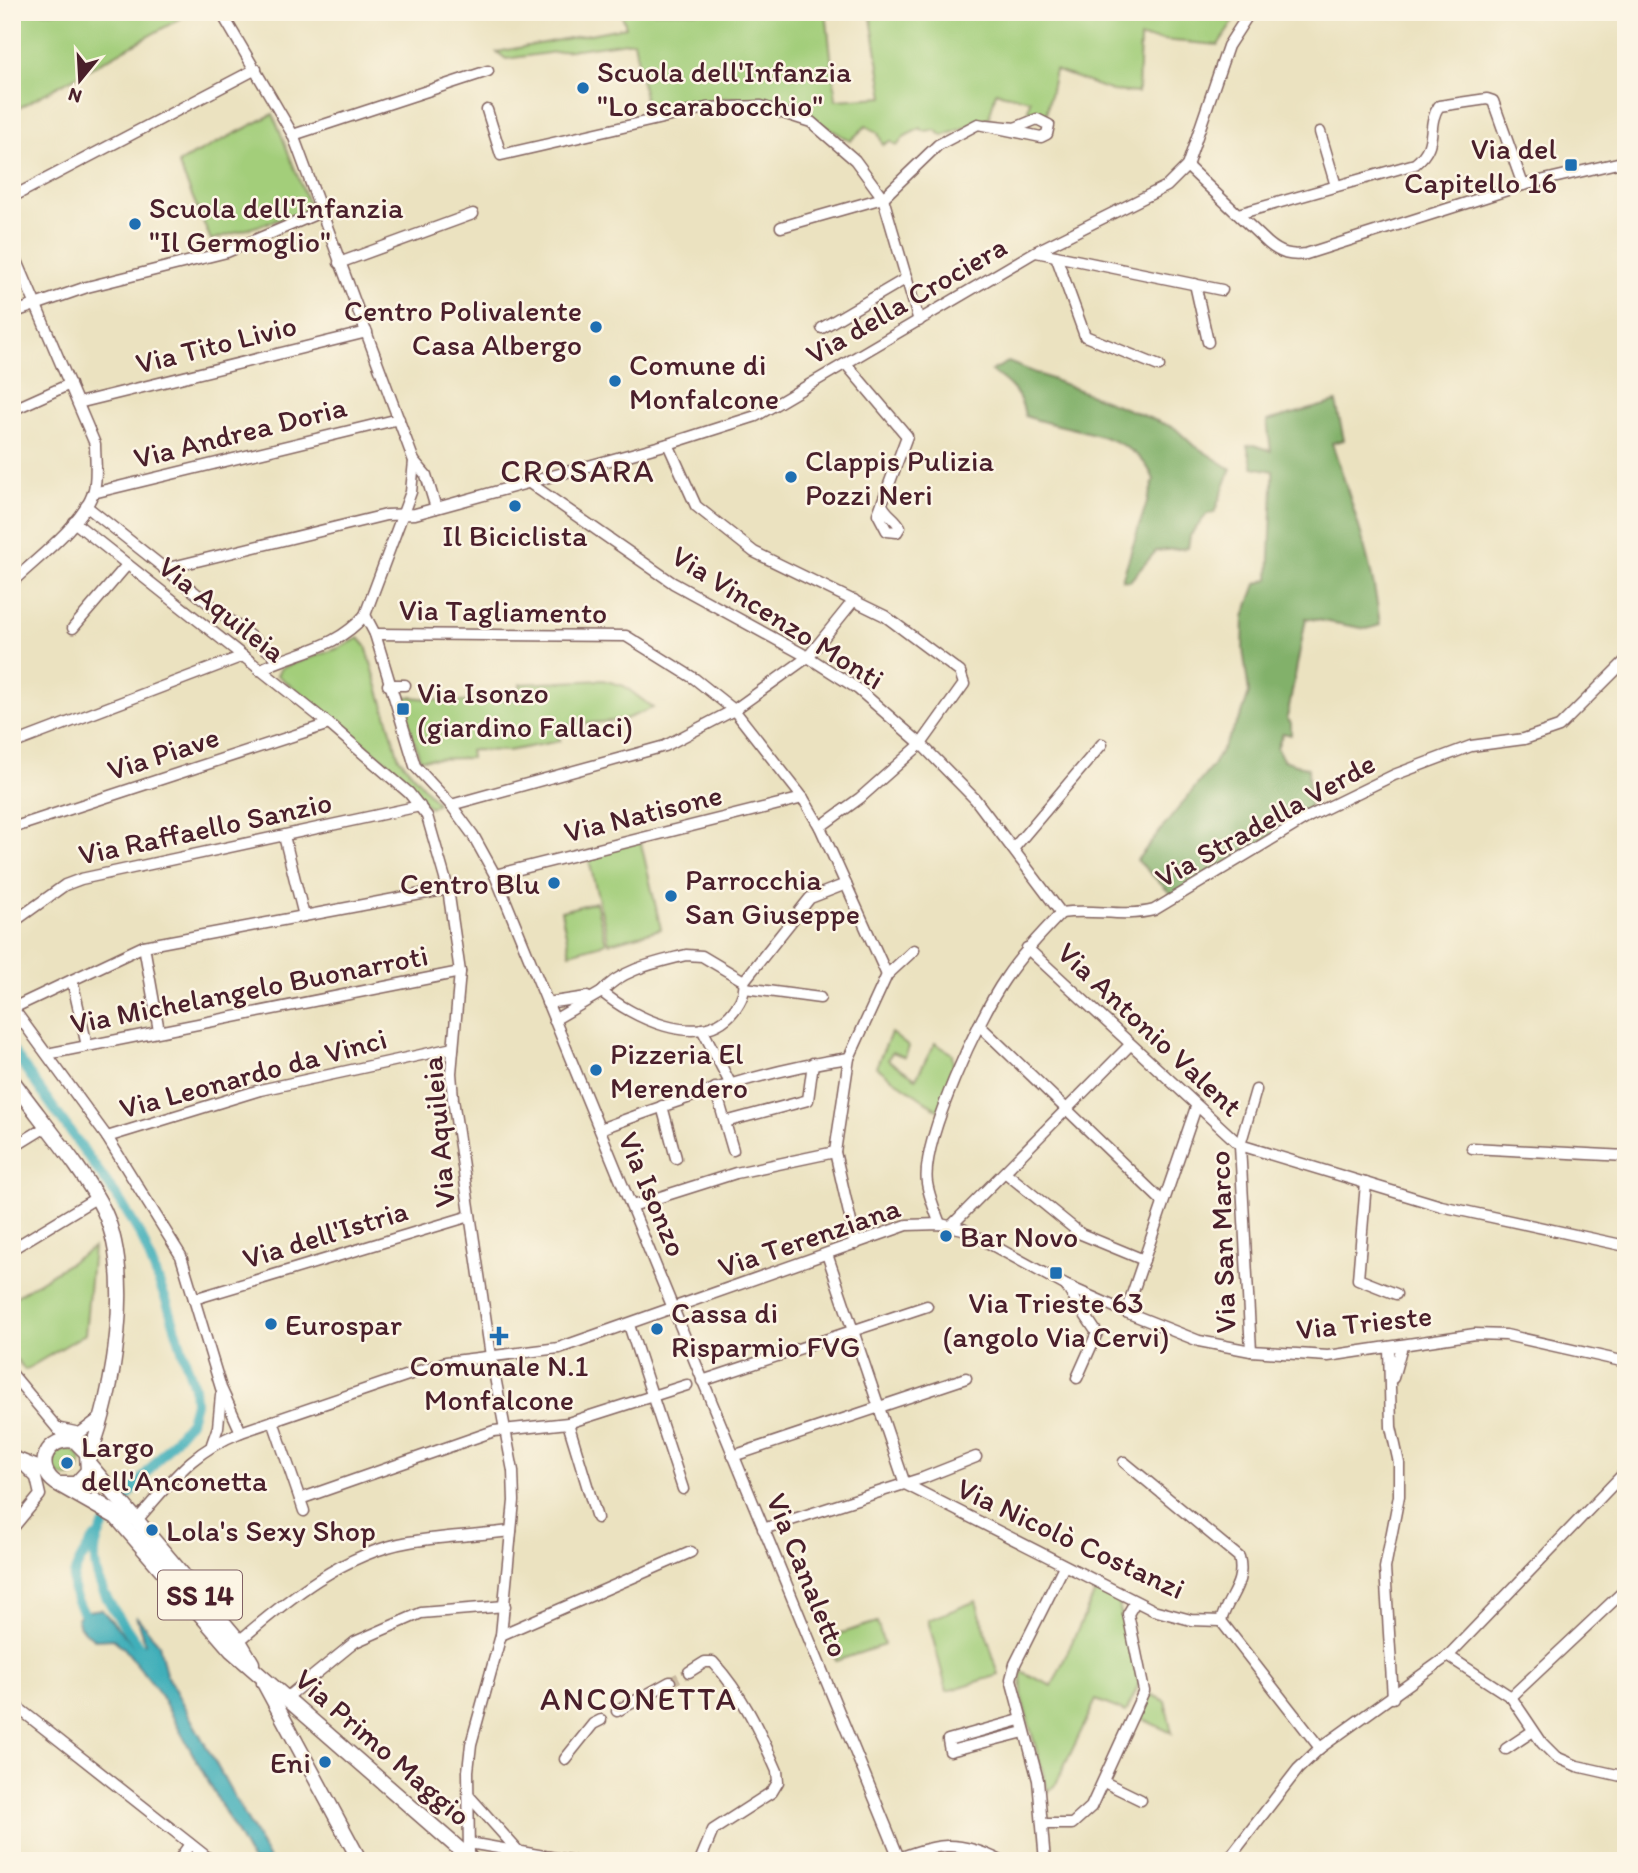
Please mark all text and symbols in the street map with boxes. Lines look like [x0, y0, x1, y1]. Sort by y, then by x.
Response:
north arrow [46, 46, 116, 116]
place label: Scuola dell'Infanzia "Lo scarabocchio" [597, 53, 852, 124]
marker: Scuola dell'Infanzia "Lo scarabocchio" [575, 80, 591, 96]
text: N [65, 83, 85, 109]
place label: Via del Capitello 16 [1404, 130, 1558, 201]
marker: Via del Capitello 16 [1563, 157, 1579, 173]
place label: Scuola dell'Infanzia "Il Germoglio" [149, 189, 404, 260]
marker: Scuola dell'Infanzia "Il Germoglio" [127, 216, 143, 232]
street label: Via della Crociera [799, 227, 1013, 372]
place label: Centro Polivalente Casa Albergo [344, 292, 582, 363]
street label: Via Tito Livio [132, 306, 300, 382]
marker: Centro Polivalente Casa Albergo [588, 319, 604, 335]
place label: Comune di Monfalcone [629, 346, 779, 417]
marker: Comune di Monfalcone [607, 373, 623, 389]
street label: Via Andrea Doria [130, 388, 351, 476]
place label: Clappis Pulizia Pozzi Neri [805, 442, 994, 513]
district label: CROSARA [500, 452, 656, 490]
marker: Clappis Pulizia Pozzi Neri [783, 469, 799, 485]
marker: Il Biciclista [507, 498, 523, 514]
place label: Il Biciclista [442, 517, 588, 554]
street label: Via Vincenzo Monti [665, 537, 891, 697]
street label: Via Aquileia [151, 548, 293, 671]
street label: Via Tagliamento [398, 591, 608, 631]
place label: Via Isonzo (giardino Fallaci) [417, 674, 633, 745]
marker: Via Isonzo (giardino Fallaci) [395, 701, 411, 717]
street label: Via Piave [102, 718, 224, 788]
street label: Via Stradella Verde [1149, 744, 1381, 896]
street label: Via Natisone [560, 775, 726, 851]
street label: Via Raffaello Sanzio [75, 783, 335, 873]
place label: Parrocchia San Giuseppe [685, 861, 860, 932]
place label: Centro Blu [400, 865, 540, 902]
marker: Centro Blu [546, 875, 562, 891]
marker: Parrocchia San Giuseppe [663, 888, 679, 904]
street label: Via Antonio Valent [1050, 934, 1250, 1124]
street label: Via Michelangelo Buonarroti [67, 936, 431, 1042]
street label: Via Leonardo da Vinci [115, 1020, 391, 1126]
place label: Pizzeria El Merendero [610, 1035, 748, 1106]
street label: Via Aquileia [413, 1054, 463, 1209]
marker: Pizzeria El Merendero [588, 1062, 604, 1078]
street label: Via Isonzo [610, 1126, 696, 1262]
street label: Via San Marco [1200, 1150, 1244, 1334]
street label: Via Terenziana [713, 1188, 905, 1285]
street label: Via dell'Istria [238, 1191, 412, 1277]
place label: Bar Novo [960, 1218, 1078, 1255]
marker: Bar Novo [938, 1228, 954, 1244]
marker: Via Trieste 63 (angolo Via Cervi) [1048, 1265, 1064, 1281]
place label: Via Trieste 63 (angolo Via Cervi) [942, 1284, 1170, 1355]
place label: Cassa di Risparmio FVG [671, 1294, 860, 1365]
street label: Via Trieste [1294, 1296, 1434, 1348]
place label: Eurospar [285, 1306, 402, 1343]
marker: Eurospar [263, 1316, 279, 1332]
marker: Cassa di Risparmio FVG [649, 1321, 665, 1337]
marker: Comunale N.1 Monfalcone [491, 1328, 507, 1344]
place label: Comunale N.1 Monfalcone [410, 1347, 589, 1418]
place label: Largo dell'Anconetta [81, 1428, 268, 1499]
marker: Largo dell'Anconetta [59, 1455, 75, 1471]
street label: Via Nicolò Costanzi [951, 1469, 1191, 1607]
street label: Via Canaletto [758, 1488, 858, 1662]
place label: Lola's Sexy Shop [166, 1512, 376, 1549]
marker: Lola's Sexy Shop [144, 1522, 160, 1538]
road number: SS 14 [158, 1570, 242, 1620]
street label: Via Primo Maggio [287, 1660, 479, 1834]
district label: ANCONETTA [540, 1680, 738, 1718]
place label: Eni [270, 1744, 311, 1781]
marker: Eni [317, 1754, 333, 1770]

